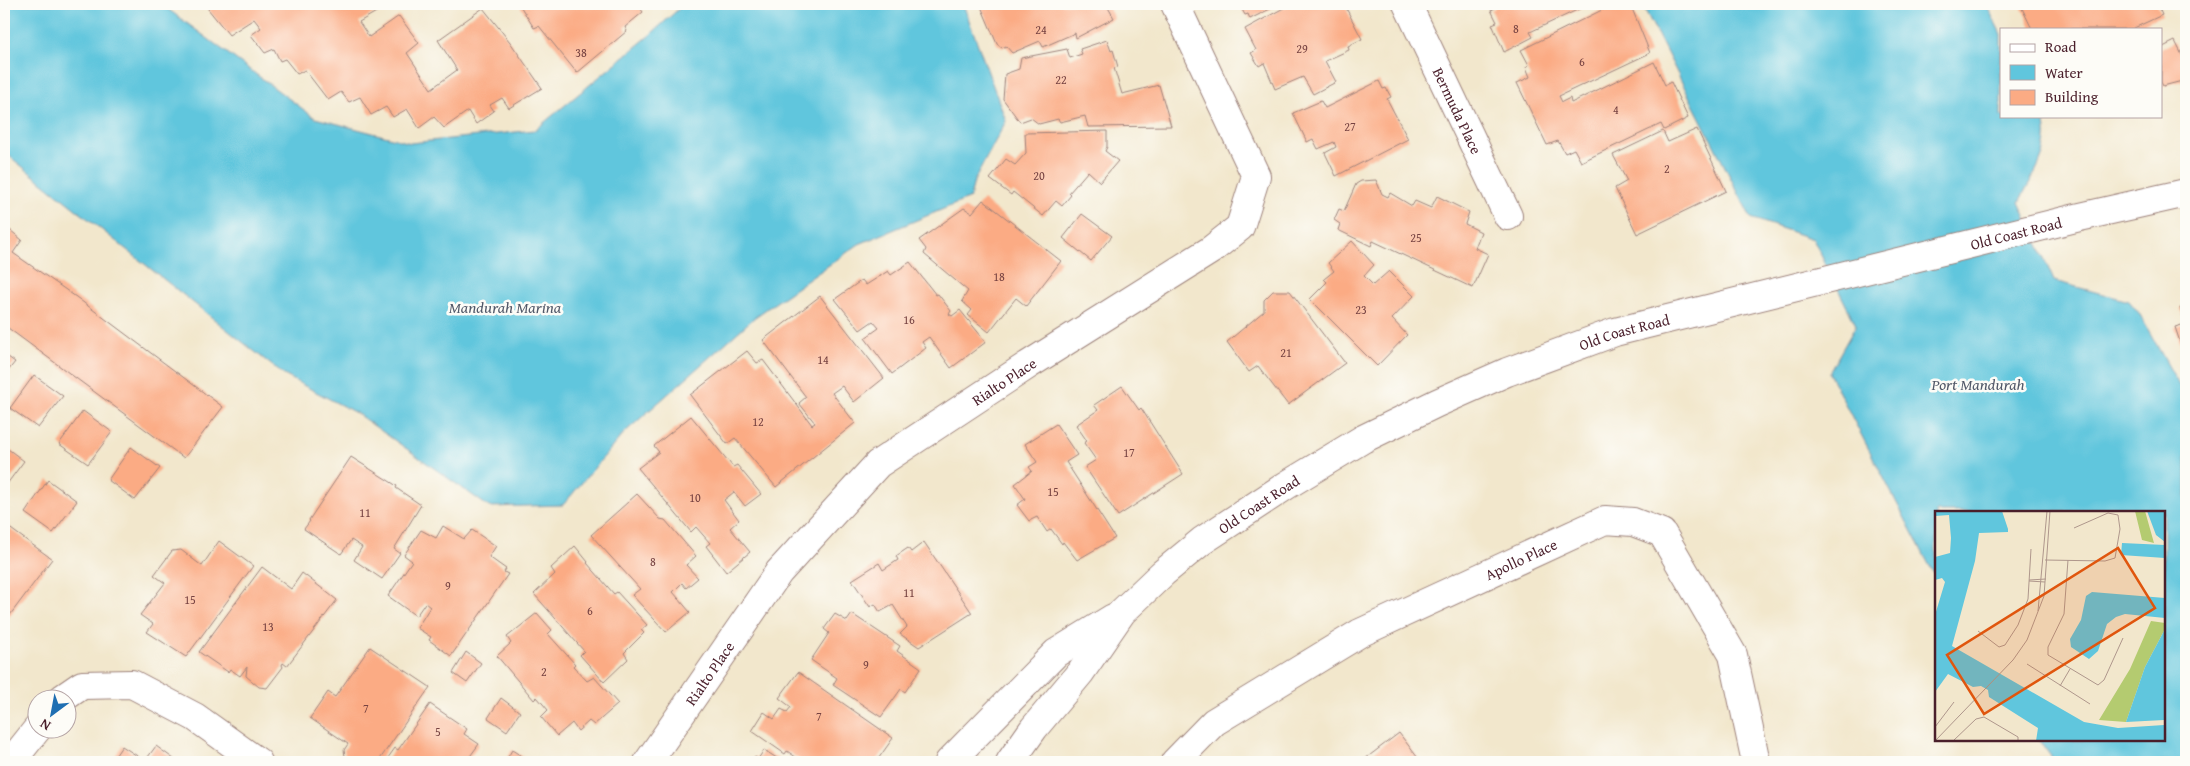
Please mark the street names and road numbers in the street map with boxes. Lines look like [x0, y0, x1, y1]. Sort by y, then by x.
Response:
street label: Bermuda Place [1428, 64, 1487, 157]
street label: Old Coast Road [1968, 211, 2064, 254]
street label: Old Coast Road [1576, 308, 1672, 355]
street label: Rialto Place [967, 352, 1040, 410]
street label: Old Coast Road [1214, 470, 1303, 538]
street label: Apollo Place [1481, 533, 1560, 585]
street label: Rialto Place [680, 637, 739, 709]

